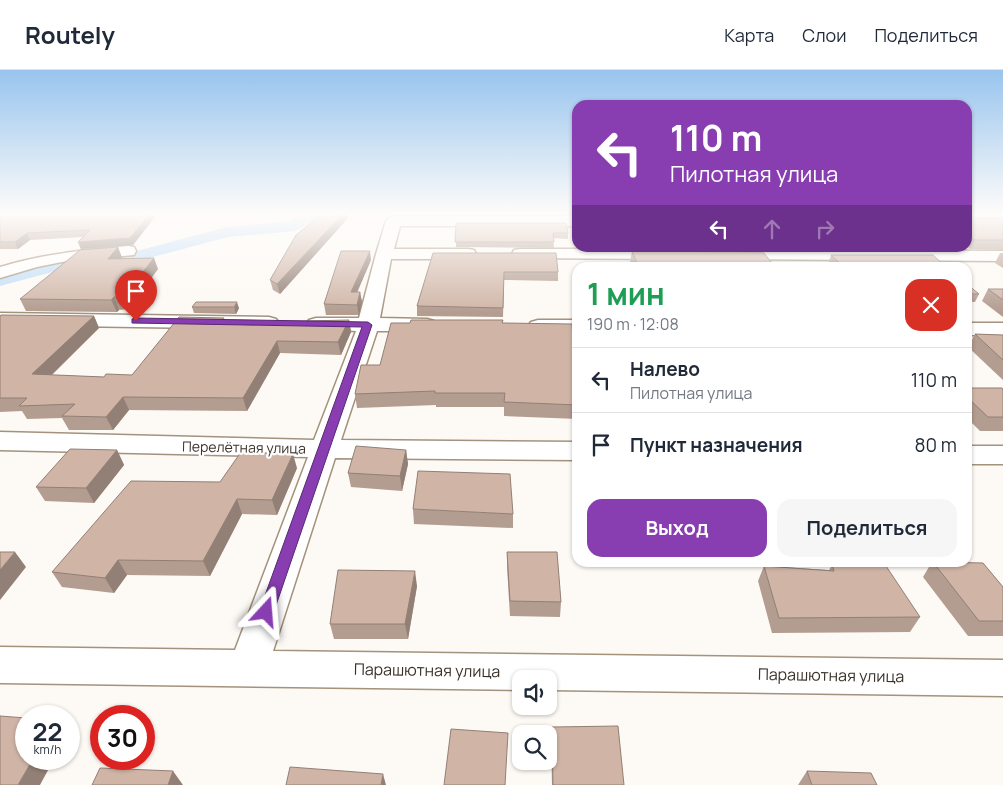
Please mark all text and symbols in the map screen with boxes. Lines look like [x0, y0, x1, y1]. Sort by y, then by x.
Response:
text: Routely [25, 18, 115, 51]
text: Карта [724, 23, 774, 47]
text: Слои [802, 23, 846, 47]
text: Поделиться [874, 23, 978, 47]
text: 110 m [670, 114, 762, 162]
icon: left [587, 120, 652, 185]
text: Пилотная улица [670, 159, 838, 189]
icon: left [705, 215, 733, 243]
icon: ahead [758, 215, 786, 243]
icon: right [811, 215, 839, 243]
pin [115, 270, 157, 321]
text: 1 мин [587, 273, 665, 314]
icon: arrive [122, 277, 150, 305]
button: close [905, 279, 957, 331]
text: 190 m · 12:08 [587, 313, 679, 335]
text: Налево [630, 356, 700, 382]
icon: left [587, 366, 615, 394]
text: 110 m [911, 367, 957, 393]
text: Пилотная улица [630, 382, 752, 404]
icon: arrive [587, 431, 615, 459]
text: Пункт назначения [630, 432, 803, 458]
text: 80 m [914, 432, 957, 458]
street label: Перелётная улица [182, 436, 306, 458]
button: Выход [587, 499, 767, 557]
button: Поделиться [777, 499, 957, 557]
position arrow [239, 585, 291, 637]
street label: Парашютная улица [354, 658, 500, 682]
street label: Парашютная улица [758, 663, 904, 687]
map controls [512, 670, 557, 770]
button: sound [512, 670, 557, 715]
speed limit sign: 30 [90, 705, 155, 770]
text: 22 [33, 714, 62, 749]
button: search [512, 725, 557, 770]
text: km/h [34, 741, 61, 758]

